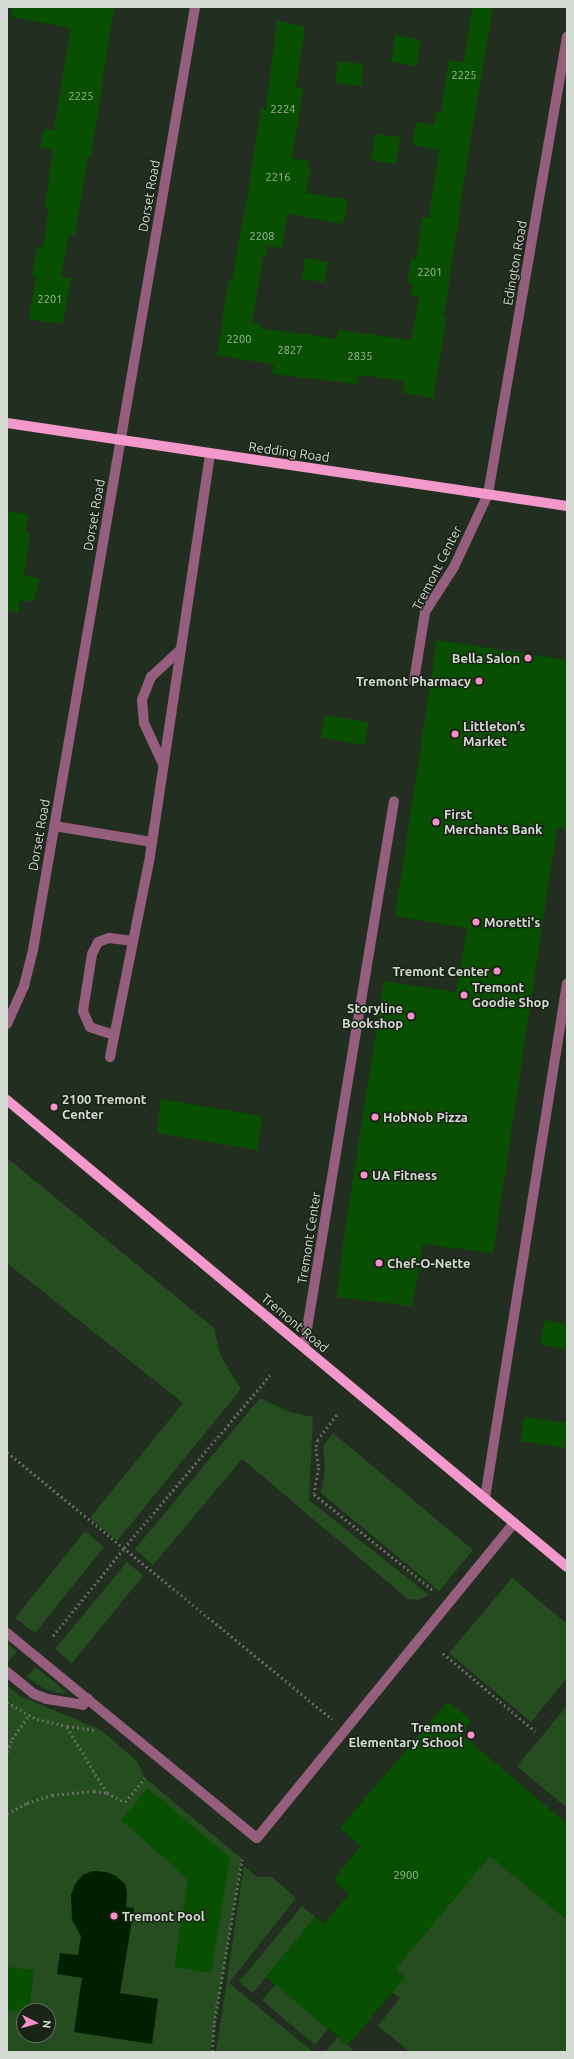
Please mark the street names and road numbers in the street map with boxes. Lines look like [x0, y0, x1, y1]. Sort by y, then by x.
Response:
street label: Dorset Road [135, 159, 163, 233]
street label: Edington Road [500, 219, 530, 307]
street label: Redding Road [248, 439, 330, 465]
street label: Dorset Road [80, 478, 108, 552]
street label: Tremont Center [409, 523, 465, 613]
street label: Dorset Road [25, 798, 53, 872]
street label: Tremont Center [294, 1191, 324, 1285]
street label: Tremont Road [258, 1290, 332, 1356]

